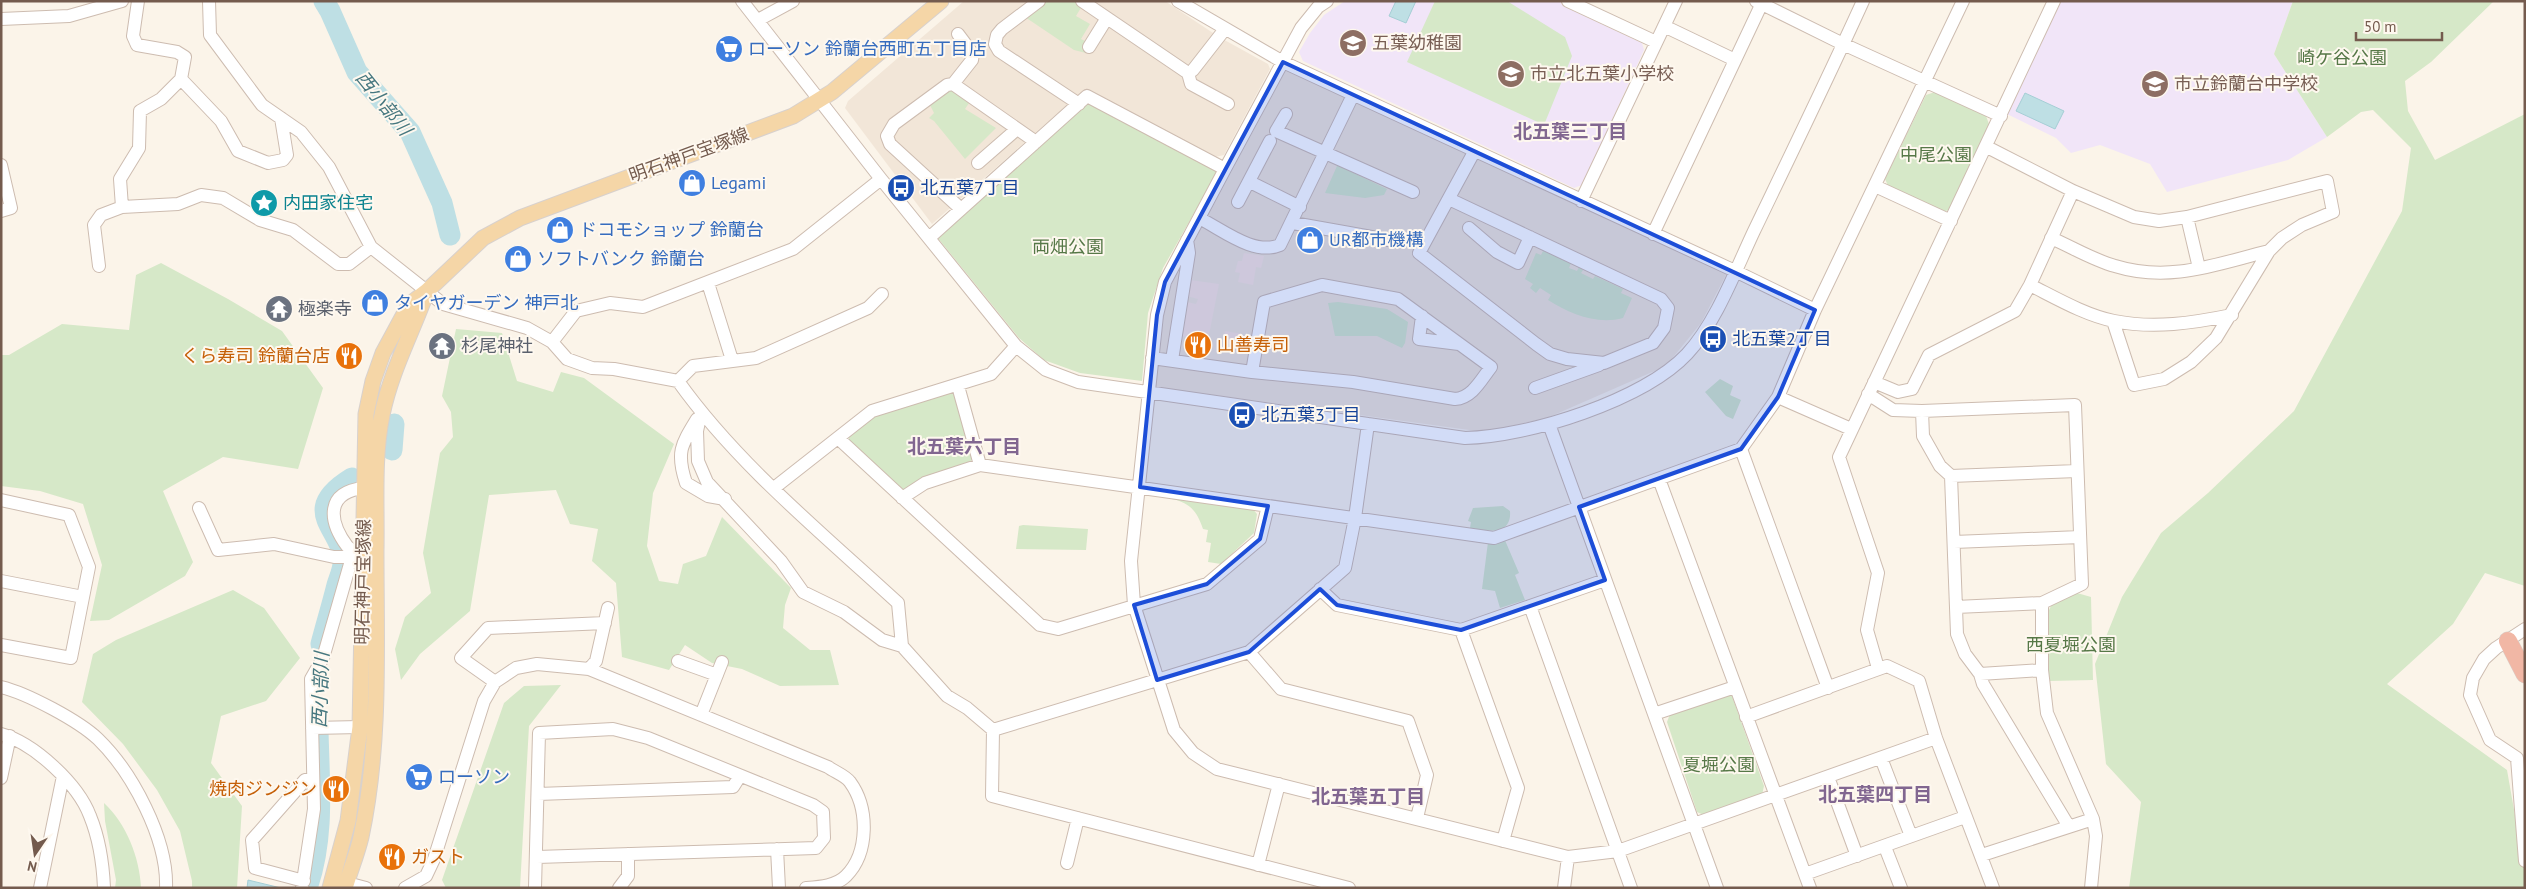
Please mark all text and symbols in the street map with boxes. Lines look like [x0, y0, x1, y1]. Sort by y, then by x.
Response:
scale bar [2356, 10, 2442, 42]
text: 50 m [2364, 17, 2397, 36]
school or university icon: 五葉幼稚園 [1338, 28, 1368, 58]
place label: 五葉幼稚園 [1372, 31, 1462, 54]
supermarket icon: ローソン 鈴蘭台西町五丁目店 [714, 34, 744, 64]
place label: ローソン 鈴蘭台西町五丁目店 [748, 37, 987, 60]
park label: 崎ケ谷公園 [2297, 46, 2387, 69]
school or university icon: 市立北五葉小学校 [1496, 59, 1526, 89]
place label: 市立北五葉小学校 [1530, 62, 1674, 85]
water label: 西小部川 [351, 66, 418, 142]
school or university icon: 市立鈴蘭台中学校 [2140, 69, 2170, 99]
place label: 市立鈴蘭台中学校 [2174, 72, 2318, 95]
district label: 北五葉三丁目 [1513, 119, 1627, 143]
street label: 明石神戸宝塚線 [626, 122, 752, 187]
park label: 中尾公園 [1900, 143, 1972, 166]
shop icon: Legami [677, 168, 707, 198]
place label: Legami [711, 171, 766, 194]
bus stop icon: 北五葉7丁目 [886, 173, 916, 203]
place label: 北五葉7丁目 [920, 176, 1020, 199]
place icon: 内田家住宅 [249, 188, 279, 218]
place label: 内田家住宅 [283, 191, 373, 214]
shop icon: ドコモショップ 鈴蘭台 [545, 215, 575, 245]
place label: ドコモショップ 鈴蘭台 [579, 218, 764, 241]
shop icon: UR都市機構 [1295, 225, 1325, 255]
place label: UR都市機構 [1329, 228, 1423, 251]
park label: 両畑公園 [1032, 235, 1104, 258]
shop icon: ソフトバンク 鈴蘭台 [503, 244, 533, 274]
place label: ソフトバンク 鈴蘭台 [537, 247, 705, 270]
shop icon: タイヤガーデン 神戸北 [360, 288, 390, 318]
place label: タイヤガーデン 神戸北 [394, 291, 578, 314]
temple icon: 極楽寺 [264, 294, 294, 324]
place label: 極楽寺 [298, 297, 352, 320]
bus stop icon: 北五葉2丁目 [1698, 324, 1728, 354]
place label: 北五葉2丁目 [1732, 327, 1832, 350]
restaurant icon: 山善寿司 [1183, 330, 1213, 360]
temple icon: 杉尾神社 [427, 331, 457, 361]
place label: 山善寿司 [1217, 333, 1289, 356]
place label: 杉尾神社 [461, 334, 533, 357]
restaurant icon: くら寿司 鈴蘭台店 [334, 341, 364, 371]
place label: くら寿司 鈴蘭台店 [181, 344, 330, 367]
bus stop icon: 北五葉3丁目 [1227, 400, 1257, 430]
place label: 北五葉3丁目 [1261, 403, 1361, 426]
district label: 北五葉六丁目 [907, 434, 1021, 458]
street label: 明石神戸宝塚線 [350, 519, 375, 645]
park label: 西夏堀公園 [2026, 633, 2116, 656]
water label: 西小部川 [307, 650, 333, 728]
park label: 夏堀公園 [1683, 753, 1755, 776]
supermarket icon: ローソン [404, 762, 434, 792]
place label: ローソン [438, 765, 510, 788]
restaurant icon: 焼肉ジンジン [321, 774, 351, 804]
place label: 焼肉ジンジン [209, 777, 317, 800]
district label: 北五葉四丁目 [1818, 782, 1932, 806]
district label: 北五葉五丁目 [1311, 784, 1425, 808]
north arrow [10, 829, 60, 879]
restaurant icon: ガスト [377, 842, 407, 872]
place label: ガスト [411, 845, 465, 868]
text: N [26, 857, 39, 876]

